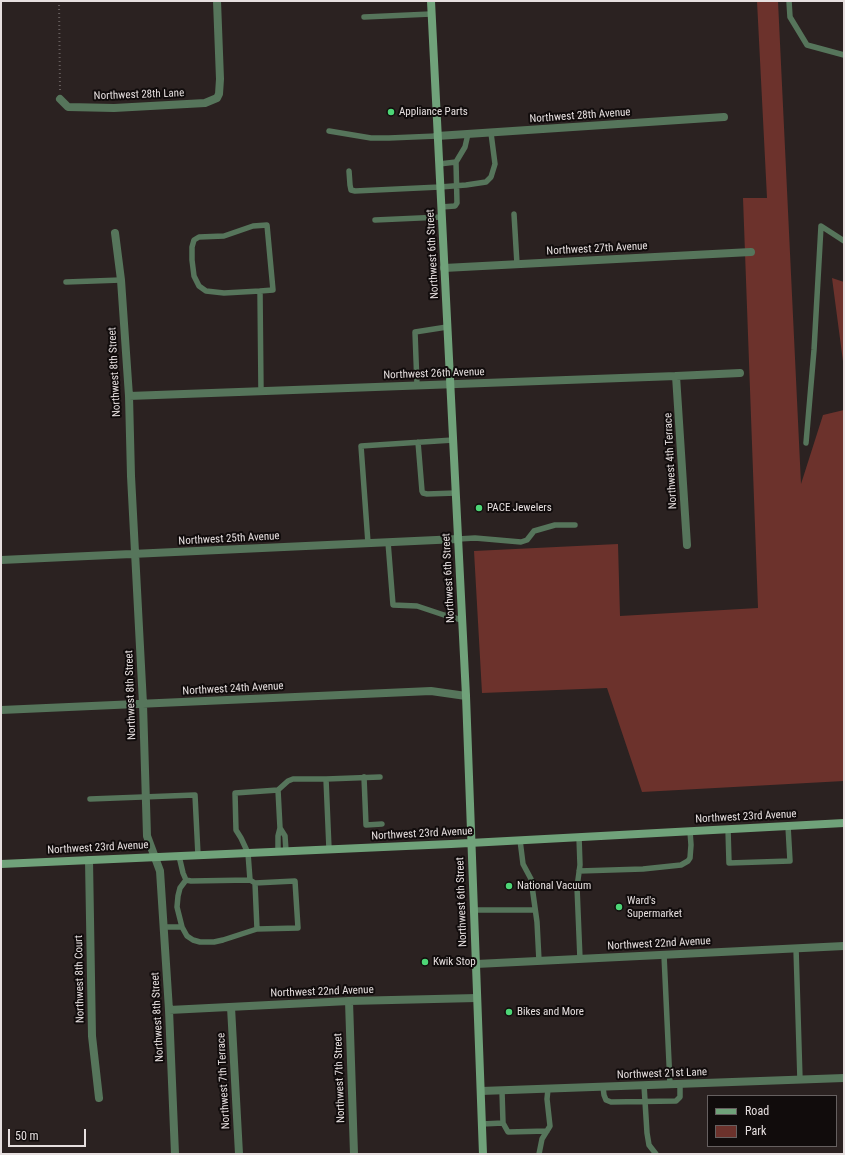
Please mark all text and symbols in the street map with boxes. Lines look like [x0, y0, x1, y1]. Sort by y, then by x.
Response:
street label: Northwest 28th Lane [94, 87, 184, 103]
place label: Appliance Parts [399, 105, 468, 119]
street label: Northwest 28th Avenue [529, 106, 631, 126]
marker: Appliance Parts [386, 107, 396, 117]
street label: Northwest 6th Street [424, 209, 442, 299]
street label: Northwest 27th Avenue [546, 240, 648, 258]
street label: Northwest 8th Street [106, 327, 124, 417]
street label: Northwest 26th Avenue [383, 366, 485, 382]
street label: Northwest 4th Terrace [662, 412, 680, 510]
place label: PACE Jewelers [487, 501, 552, 515]
marker: PACE Jewelers [474, 503, 484, 513]
street label: Northwest 25th Avenue [178, 530, 280, 548]
street label: Northwest 6th Street [440, 533, 458, 623]
street label: Northwest 8th Street [123, 650, 139, 740]
street label: Northwest 24th Avenue [182, 680, 284, 698]
street label: Northwest 23rd Avenue [695, 808, 797, 826]
street label: Northwest 23rd Avenue [371, 825, 473, 843]
street label: Northwest 23rd Avenue [47, 839, 149, 857]
street label: Northwest 6th Street [454, 857, 470, 947]
place label: National Vacuum [517, 879, 591, 893]
marker: National Vacuum [504, 881, 514, 891]
place label: Ward's Supermarket [627, 894, 682, 920]
marker: Ward's Supermarket [614, 902, 624, 912]
street label: Northwest 8th Court [73, 935, 87, 1023]
street label: Northwest 22nd Avenue [607, 935, 711, 953]
place label: Kwik Stop [433, 955, 476, 969]
marker: Kwik Stop [420, 957, 430, 967]
street label: Northwest 8th Street [149, 972, 167, 1062]
street label: Northwest 22nd Avenue [270, 984, 374, 1000]
place label: Bikes and More [517, 1005, 584, 1019]
marker: Bikes and More [504, 1007, 514, 1017]
street label: Northwest 7th Terrace [215, 1032, 233, 1130]
street label: Northwest 7th Street [332, 1033, 348, 1123]
street label: Northwest 21st Lane [617, 1066, 707, 1082]
legend [707, 1095, 837, 1147]
text: Road [745, 1104, 769, 1118]
scale bar [10, 1121, 88, 1147]
text: Park [745, 1124, 766, 1138]
text: 50 m [15, 1129, 39, 1143]

